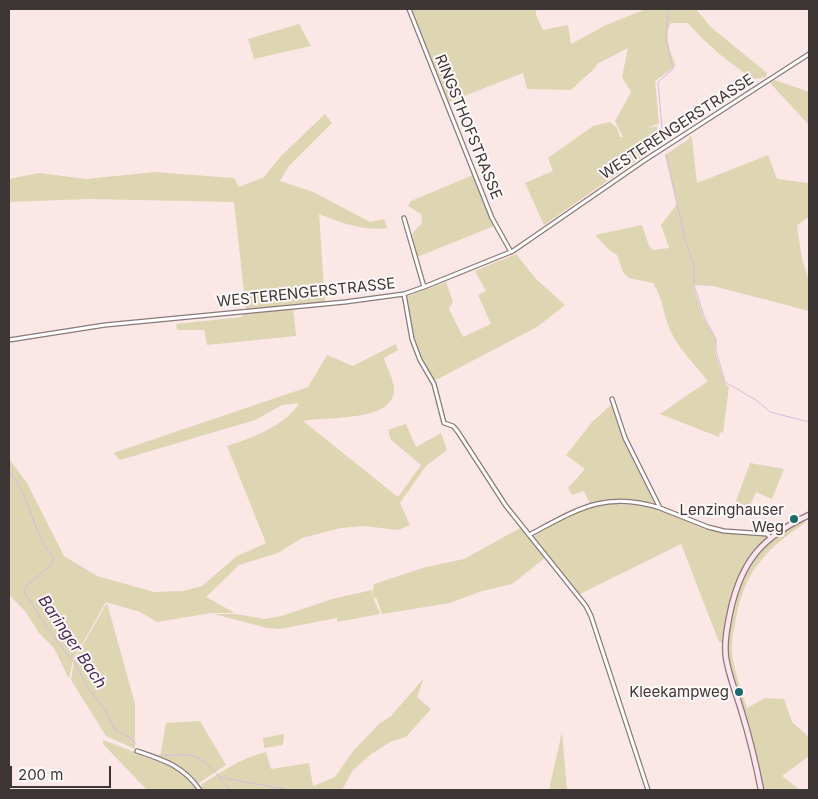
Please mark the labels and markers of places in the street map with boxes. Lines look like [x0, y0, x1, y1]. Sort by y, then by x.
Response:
place label: Lenzinghauser Weg [679, 501, 784, 536]
marker: Lenzinghauser Weg [788, 513, 800, 525]
place label: Kleekampweg [629, 683, 729, 701]
marker: Kleekampweg [733, 686, 745, 698]

